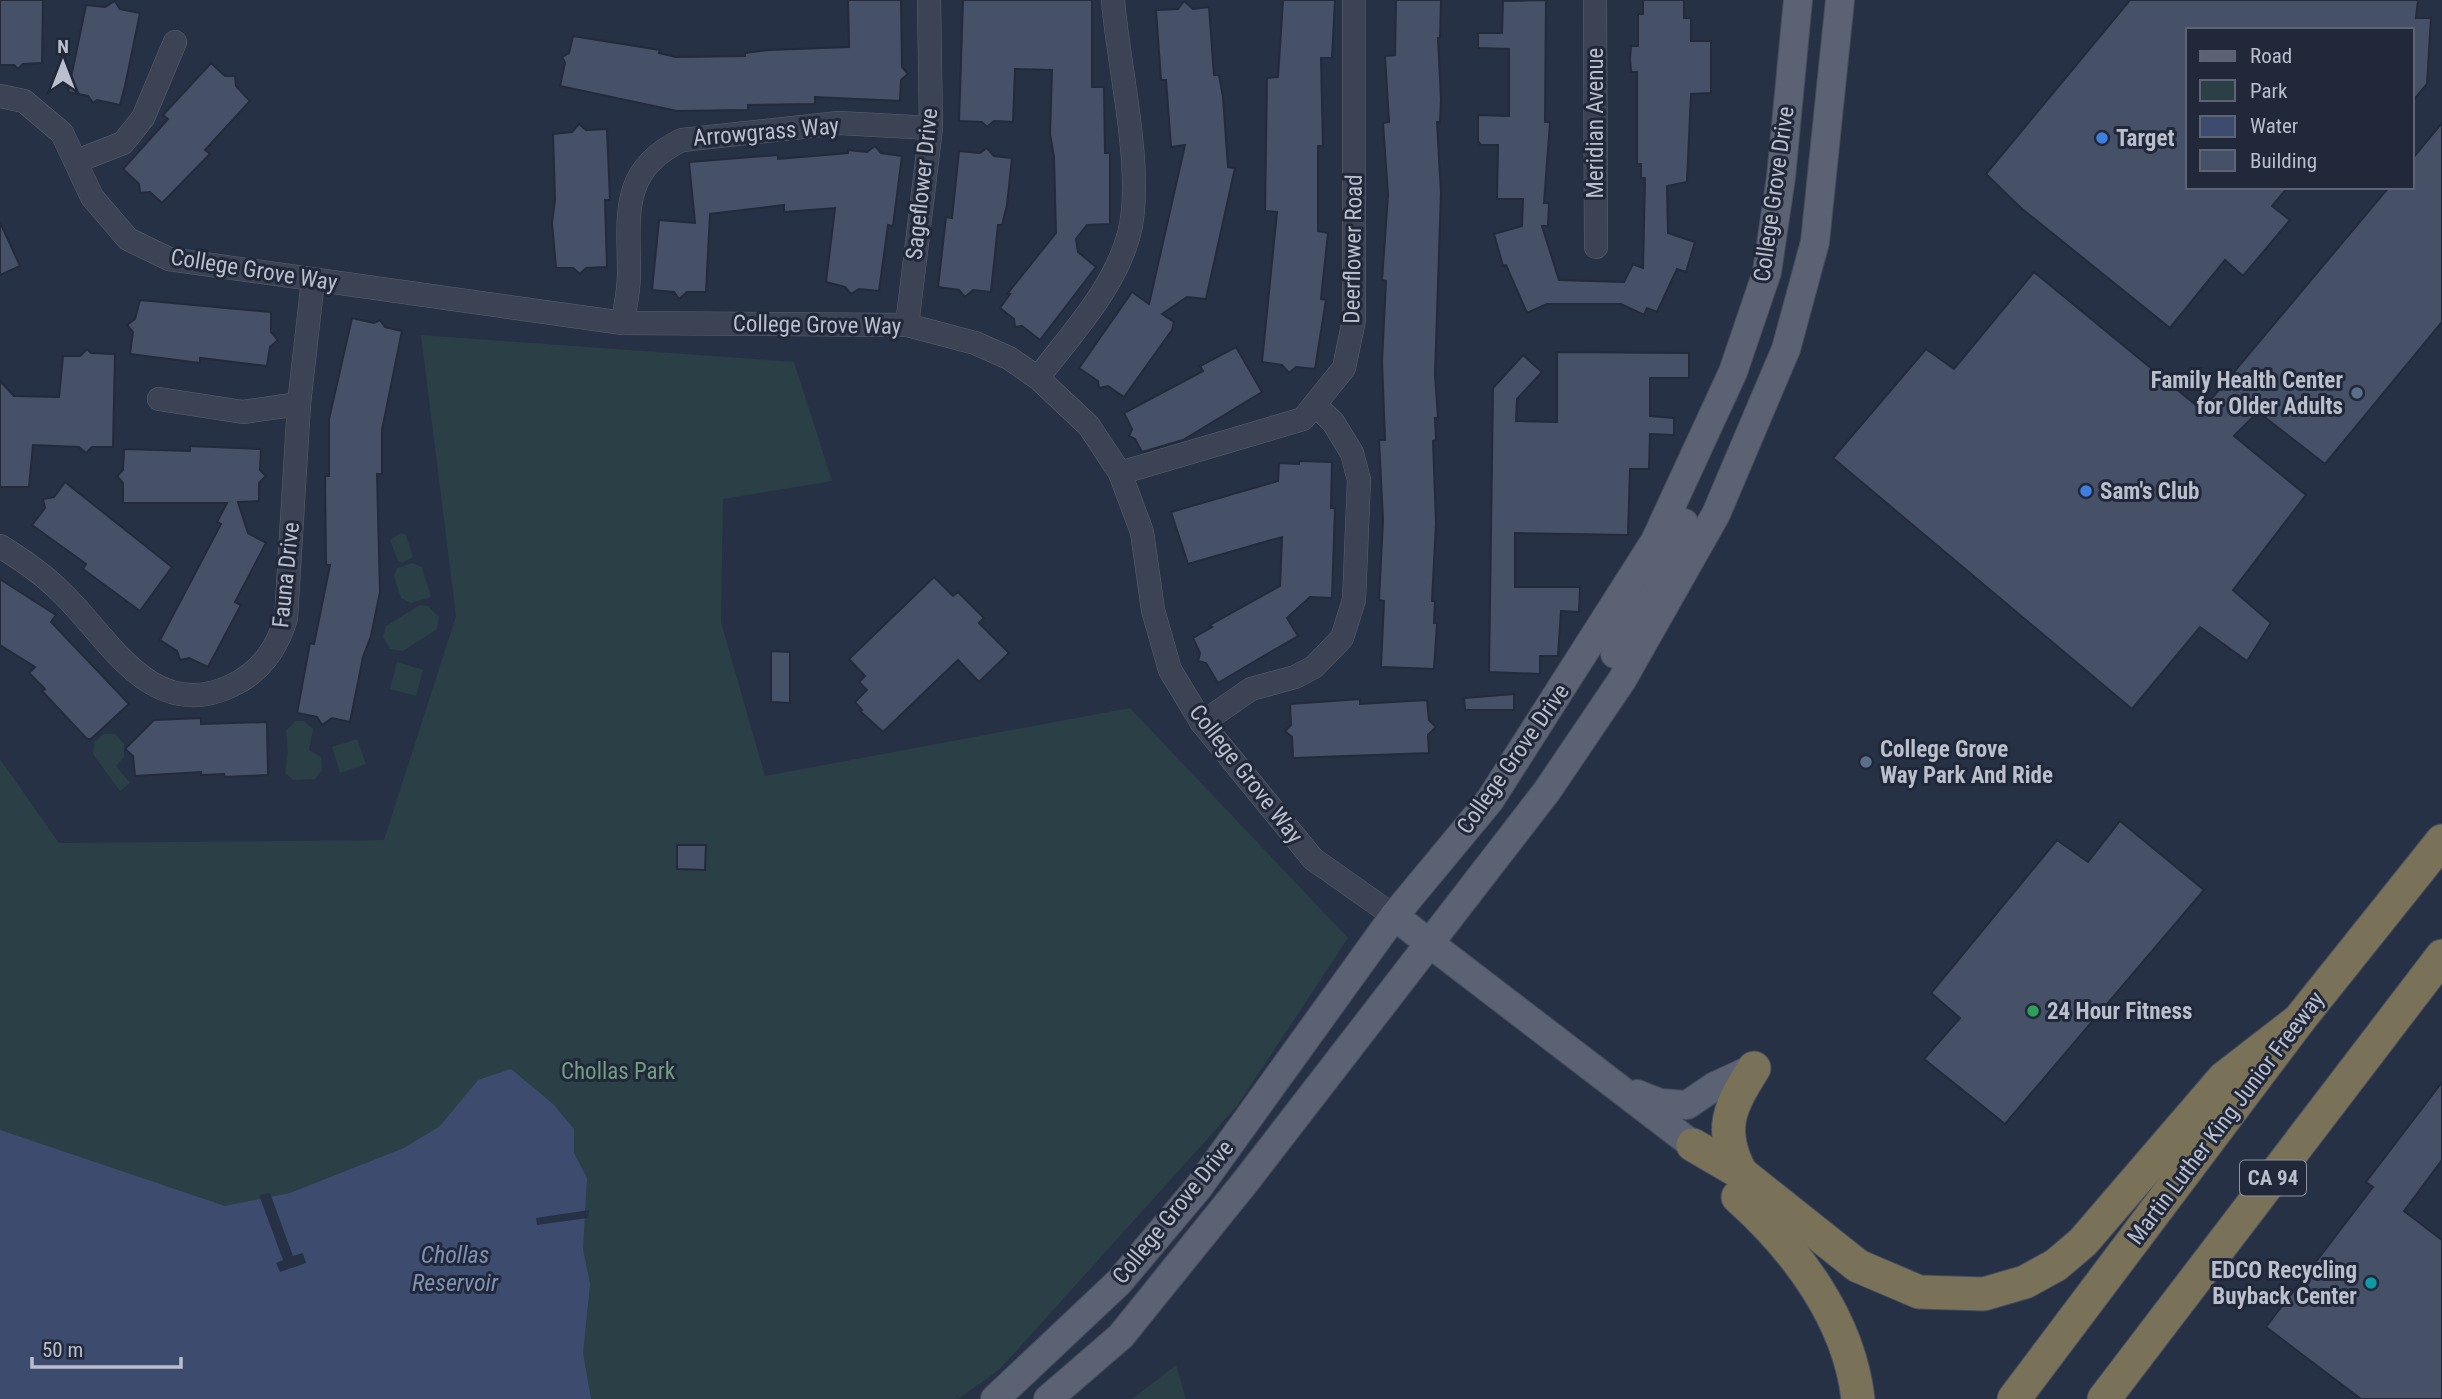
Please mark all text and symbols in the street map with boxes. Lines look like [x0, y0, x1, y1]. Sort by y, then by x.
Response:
north arrow [28, 28, 98, 98]
legend [2186, 28, 2414, 189]
text: N [57, 35, 69, 58]
text: Road [2250, 44, 2292, 68]
street label: Meridian Avenue [1582, 48, 1609, 198]
text: Park [2250, 79, 2288, 103]
street label: College Grove Drive [1748, 105, 1800, 283]
street label: Sageflower Drive [901, 107, 943, 261]
street label: Arrowgrass Way [692, 112, 840, 152]
text: Water [2250, 114, 2298, 138]
place label: Target [2116, 125, 2174, 152]
marker: Target [2094, 130, 2110, 146]
text: Building [2250, 149, 2317, 173]
street label: Deerflower Road [1338, 174, 1368, 324]
street label: College Grove Way [169, 243, 340, 297]
street label: College Grove Way [733, 310, 902, 340]
place label: Family Health Center for Older Adults [2151, 367, 2343, 420]
marker: Family Health Center for Older Adults [2349, 385, 2365, 401]
place label: Sam's Club [2100, 478, 2199, 505]
marker: Sam's Club [2078, 483, 2094, 499]
street label: Fauna Drive [267, 521, 305, 629]
street label: College Grove Drive [1451, 679, 1575, 839]
street label: College Grove Way [1184, 699, 1309, 849]
place label: College Grove Way Park And Ride [1880, 736, 2053, 789]
marker: College Grove Way Park And Ride [1858, 754, 1874, 770]
street label: Martin Luther King Junior Freeway [2122, 986, 2330, 1250]
place label: 24 Hour Fitness [2047, 998, 2192, 1025]
marker: 24 Hour Fitness [2025, 1003, 2041, 1019]
park label: Chollas Park [561, 1058, 676, 1085]
street label: College Grove Drive [1107, 1135, 1239, 1289]
road number: CA 94 [2240, 1160, 2306, 1196]
water label: Chollas Reservoir [412, 1241, 499, 1297]
place label: EDCO Recycling Buyback Center [2211, 1257, 2357, 1310]
marker: EDCO Recycling Buyback Center [2363, 1275, 2379, 1291]
scale bar [32, 1326, 180, 1370]
text: 50 m [42, 1338, 83, 1362]

